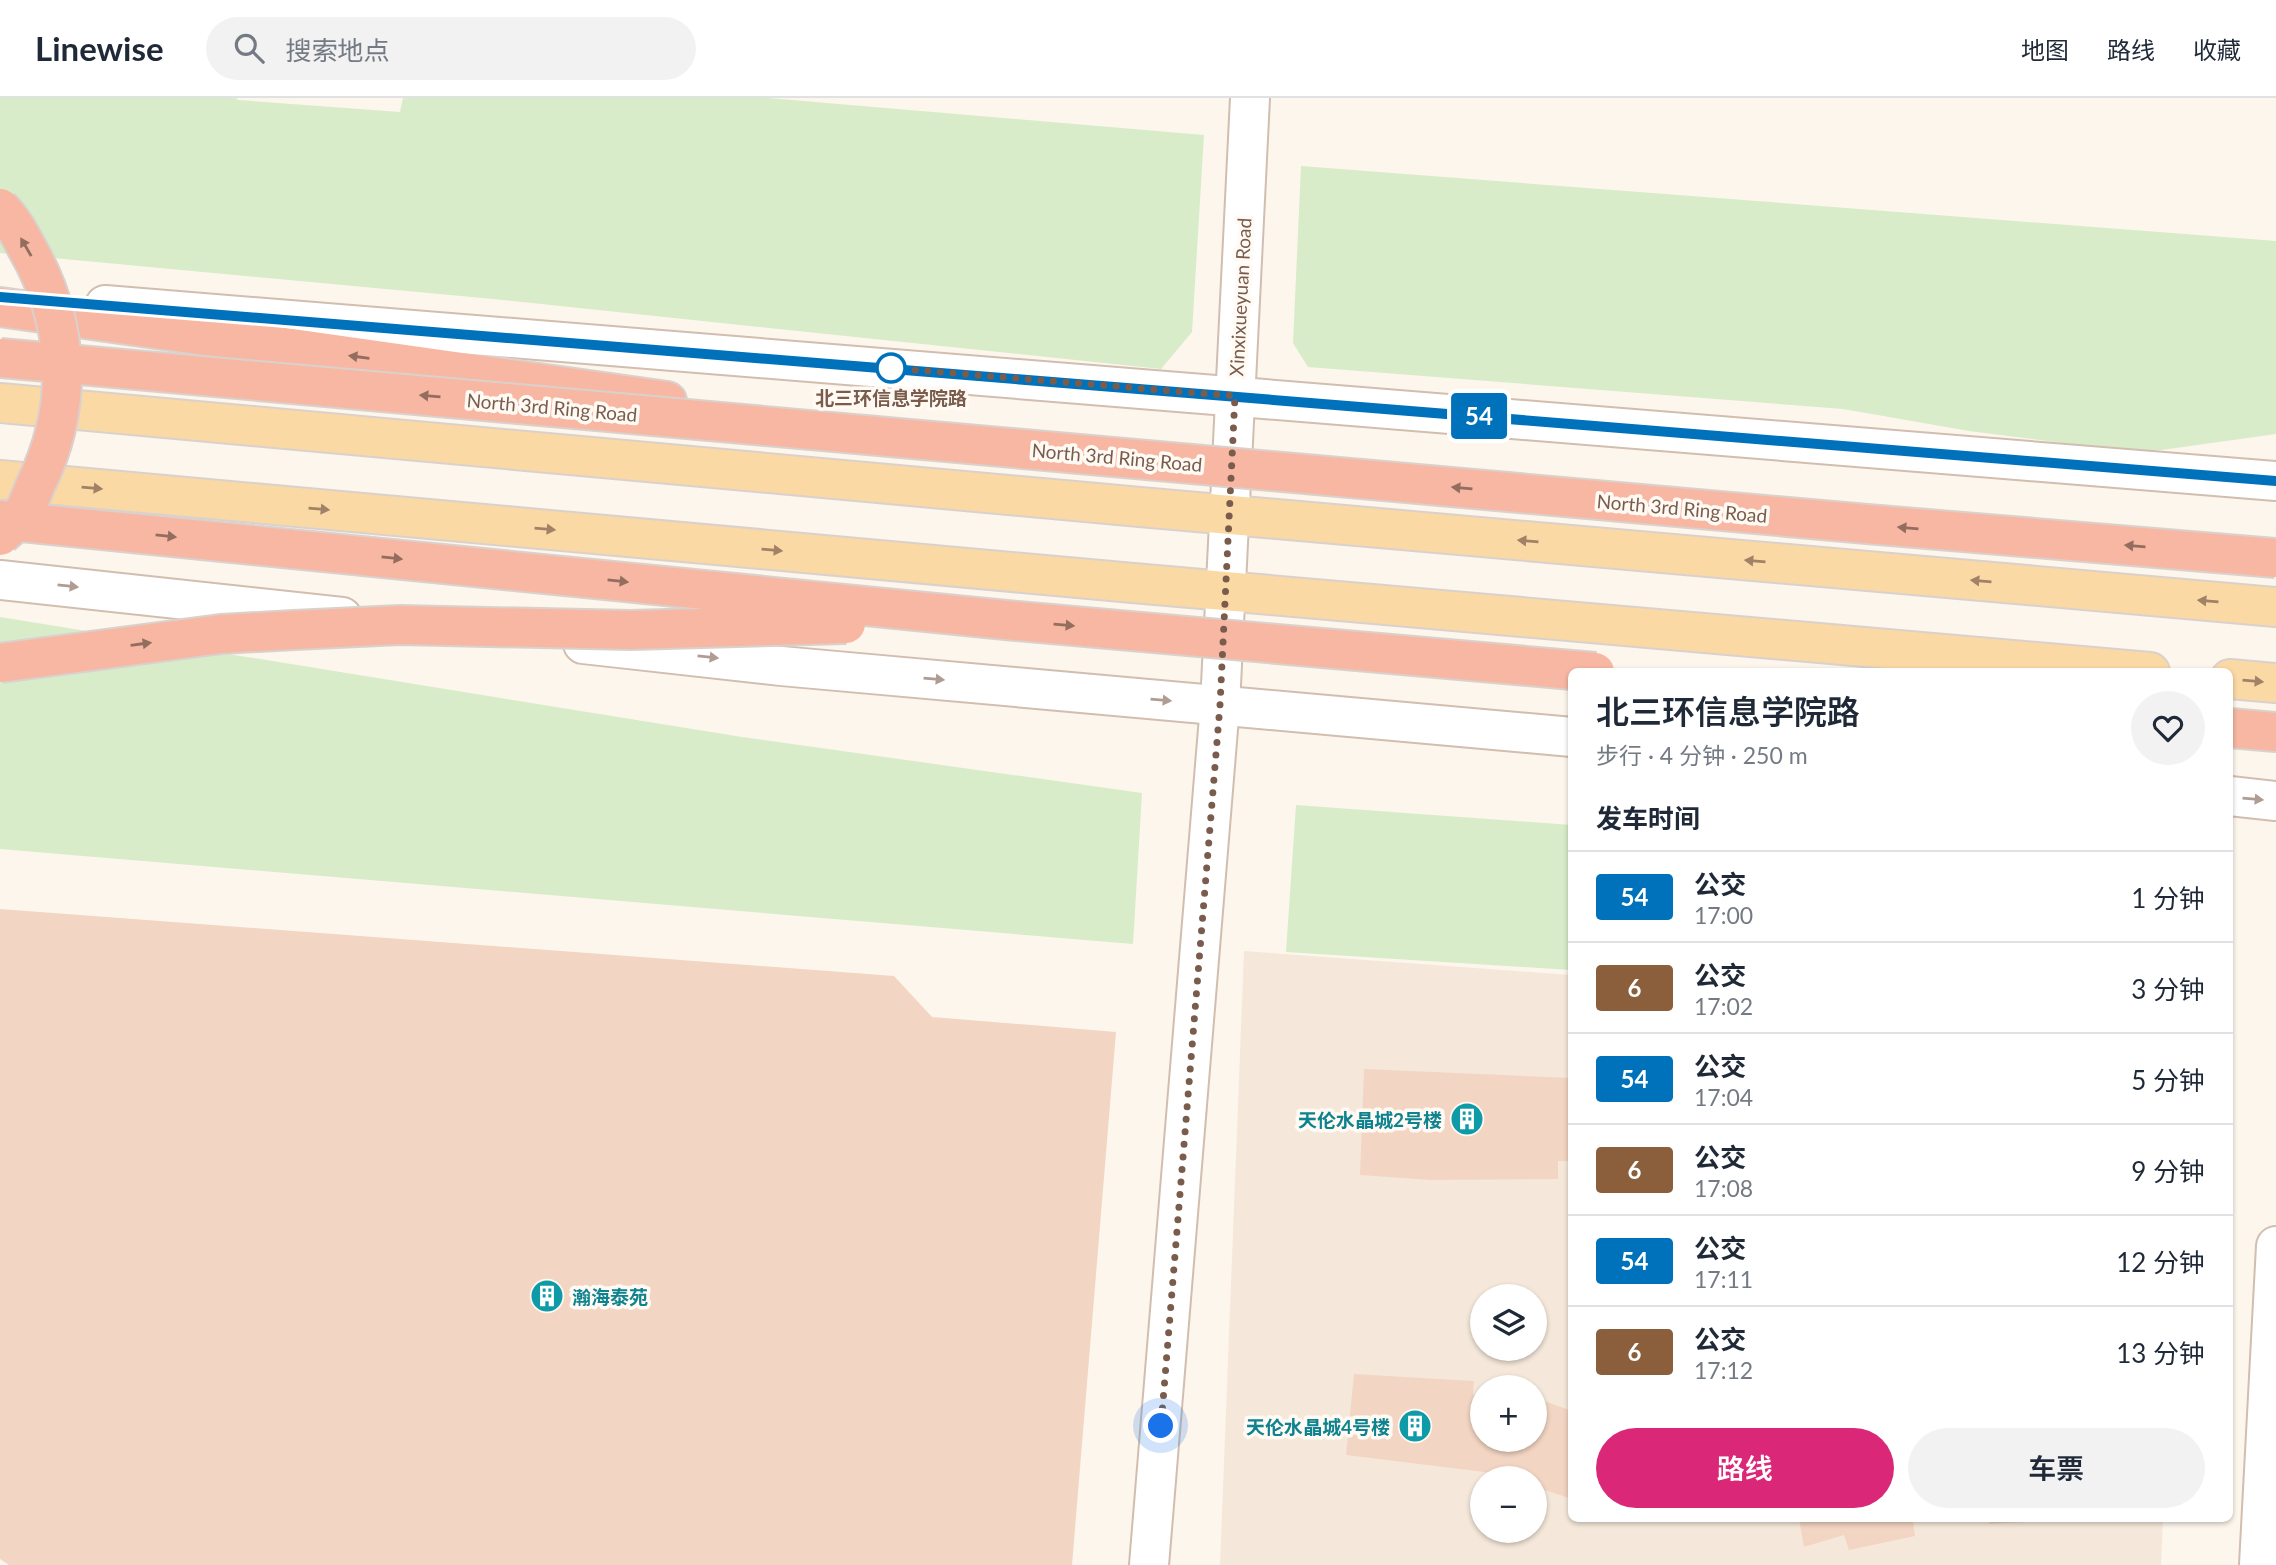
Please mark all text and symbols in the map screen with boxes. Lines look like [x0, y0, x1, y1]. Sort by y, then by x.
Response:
search box [206, 17, 696, 80]
text: Linewise [35, 28, 164, 68]
icon: search [230, 29, 268, 67]
text: 搜索地点 [286, 34, 390, 66]
text: 地图 [2021, 35, 2069, 64]
text: 路线 [2107, 35, 2155, 64]
text: 收藏 [2193, 35, 2241, 64]
street label: Xinxixueyuan Road [1224, 217, 1256, 377]
one-way arrow [20, 237, 32, 256]
one-way arrow [348, 352, 370, 363]
marker: 北三环信息学院路 [876, 353, 906, 383]
place label: 北三环信息学院路 [815, 386, 967, 409]
street label: North 3rd Ring Road [466, 388, 638, 426]
one-way arrow [419, 390, 441, 401]
line badge: 54 [1448, 393, 1510, 439]
text: 54 [1465, 401, 1493, 430]
street label: North 3rd Ring Road [1031, 438, 1203, 476]
one-way arrow [1451, 482, 1473, 493]
one-way arrow [82, 483, 104, 494]
street label: North 3rd Ring Road [1596, 489, 1768, 527]
one-way arrow [308, 504, 330, 515]
one-way arrow [1897, 522, 1919, 533]
one-way arrow [535, 524, 557, 535]
one-way arrow [155, 531, 177, 542]
one-way arrow [1517, 535, 1539, 546]
one-way arrow [2124, 540, 2146, 551]
one-way arrow [761, 545, 783, 556]
one-way arrow [381, 553, 403, 564]
one-way arrow [1744, 555, 1766, 566]
one-way arrow [1970, 575, 1992, 586]
one-way arrow [607, 576, 629, 587]
one-way arrow [57, 581, 79, 592]
one-way arrow [2197, 595, 2219, 606]
one-way arrow [1053, 620, 1075, 631]
one-way arrow [130, 639, 152, 650]
one-way arrow [697, 652, 719, 663]
one-way arrow [924, 674, 946, 685]
one-way arrow [2242, 676, 2264, 687]
text: 北三环信息学院路 [1596, 691, 1860, 731]
button: heart [2131, 691, 2205, 765]
one-way arrow [1150, 695, 1172, 706]
text: 步行 · 4 分钟 · 250 m [1596, 741, 1808, 769]
one-way arrow [2242, 793, 2264, 804]
text: 发车时间 [1596, 802, 1700, 834]
text: 公交 [1694, 868, 1746, 900]
text: 54 [1621, 882, 1648, 911]
text: 1 分钟 [2131, 882, 2205, 914]
text: 17:00 [1694, 901, 1753, 929]
text: 公交 [1694, 959, 1746, 991]
text: 6 [1628, 973, 1641, 1002]
text: 3 分钟 [2131, 973, 2205, 1005]
text: 17:02 [1694, 992, 1753, 1020]
text: 公交 [1694, 1050, 1746, 1082]
text: 54 [1621, 1064, 1648, 1093]
text: 5 分钟 [2131, 1064, 2205, 1096]
text: 17:04 [1694, 1083, 1753, 1111]
building icon: 天伦水晶城2号楼 [1448, 1100, 1486, 1138]
place label: 天伦水晶城2号楼 [1298, 1108, 1442, 1131]
text: 公交 [1694, 1141, 1746, 1173]
text: 6 [1628, 1155, 1641, 1184]
text: 9 分钟 [2131, 1155, 2205, 1187]
text: 17:08 [1694, 1174, 1753, 1202]
text: 公交 [1694, 1232, 1746, 1264]
text: 54 [1621, 1246, 1648, 1275]
text: 12 分钟 [2116, 1246, 2205, 1278]
text: 17:11 [1694, 1265, 1753, 1293]
building icon: 瀚海泰苑 [528, 1277, 566, 1315]
map controls [1470, 1284, 1547, 1543]
button: layers [1470, 1284, 1547, 1361]
place label: 瀚海泰苑 [572, 1285, 648, 1308]
text: 公交 [1694, 1323, 1746, 1355]
text: 6 [1628, 1337, 1641, 1366]
text: 13 分钟 [2116, 1337, 2205, 1369]
text: 17:12 [1694, 1356, 1753, 1384]
button: + [1470, 1375, 1547, 1452]
building icon: 天伦水晶城4号楼 [1396, 1407, 1434, 1445]
your location [1143, 1408, 1178, 1443]
place label: 天伦水晶城4号楼 [1246, 1415, 1390, 1438]
button: 路线 [1596, 1428, 1894, 1508]
button: 车票 [1908, 1428, 2205, 1508]
button: − [1470, 1466, 1547, 1543]

